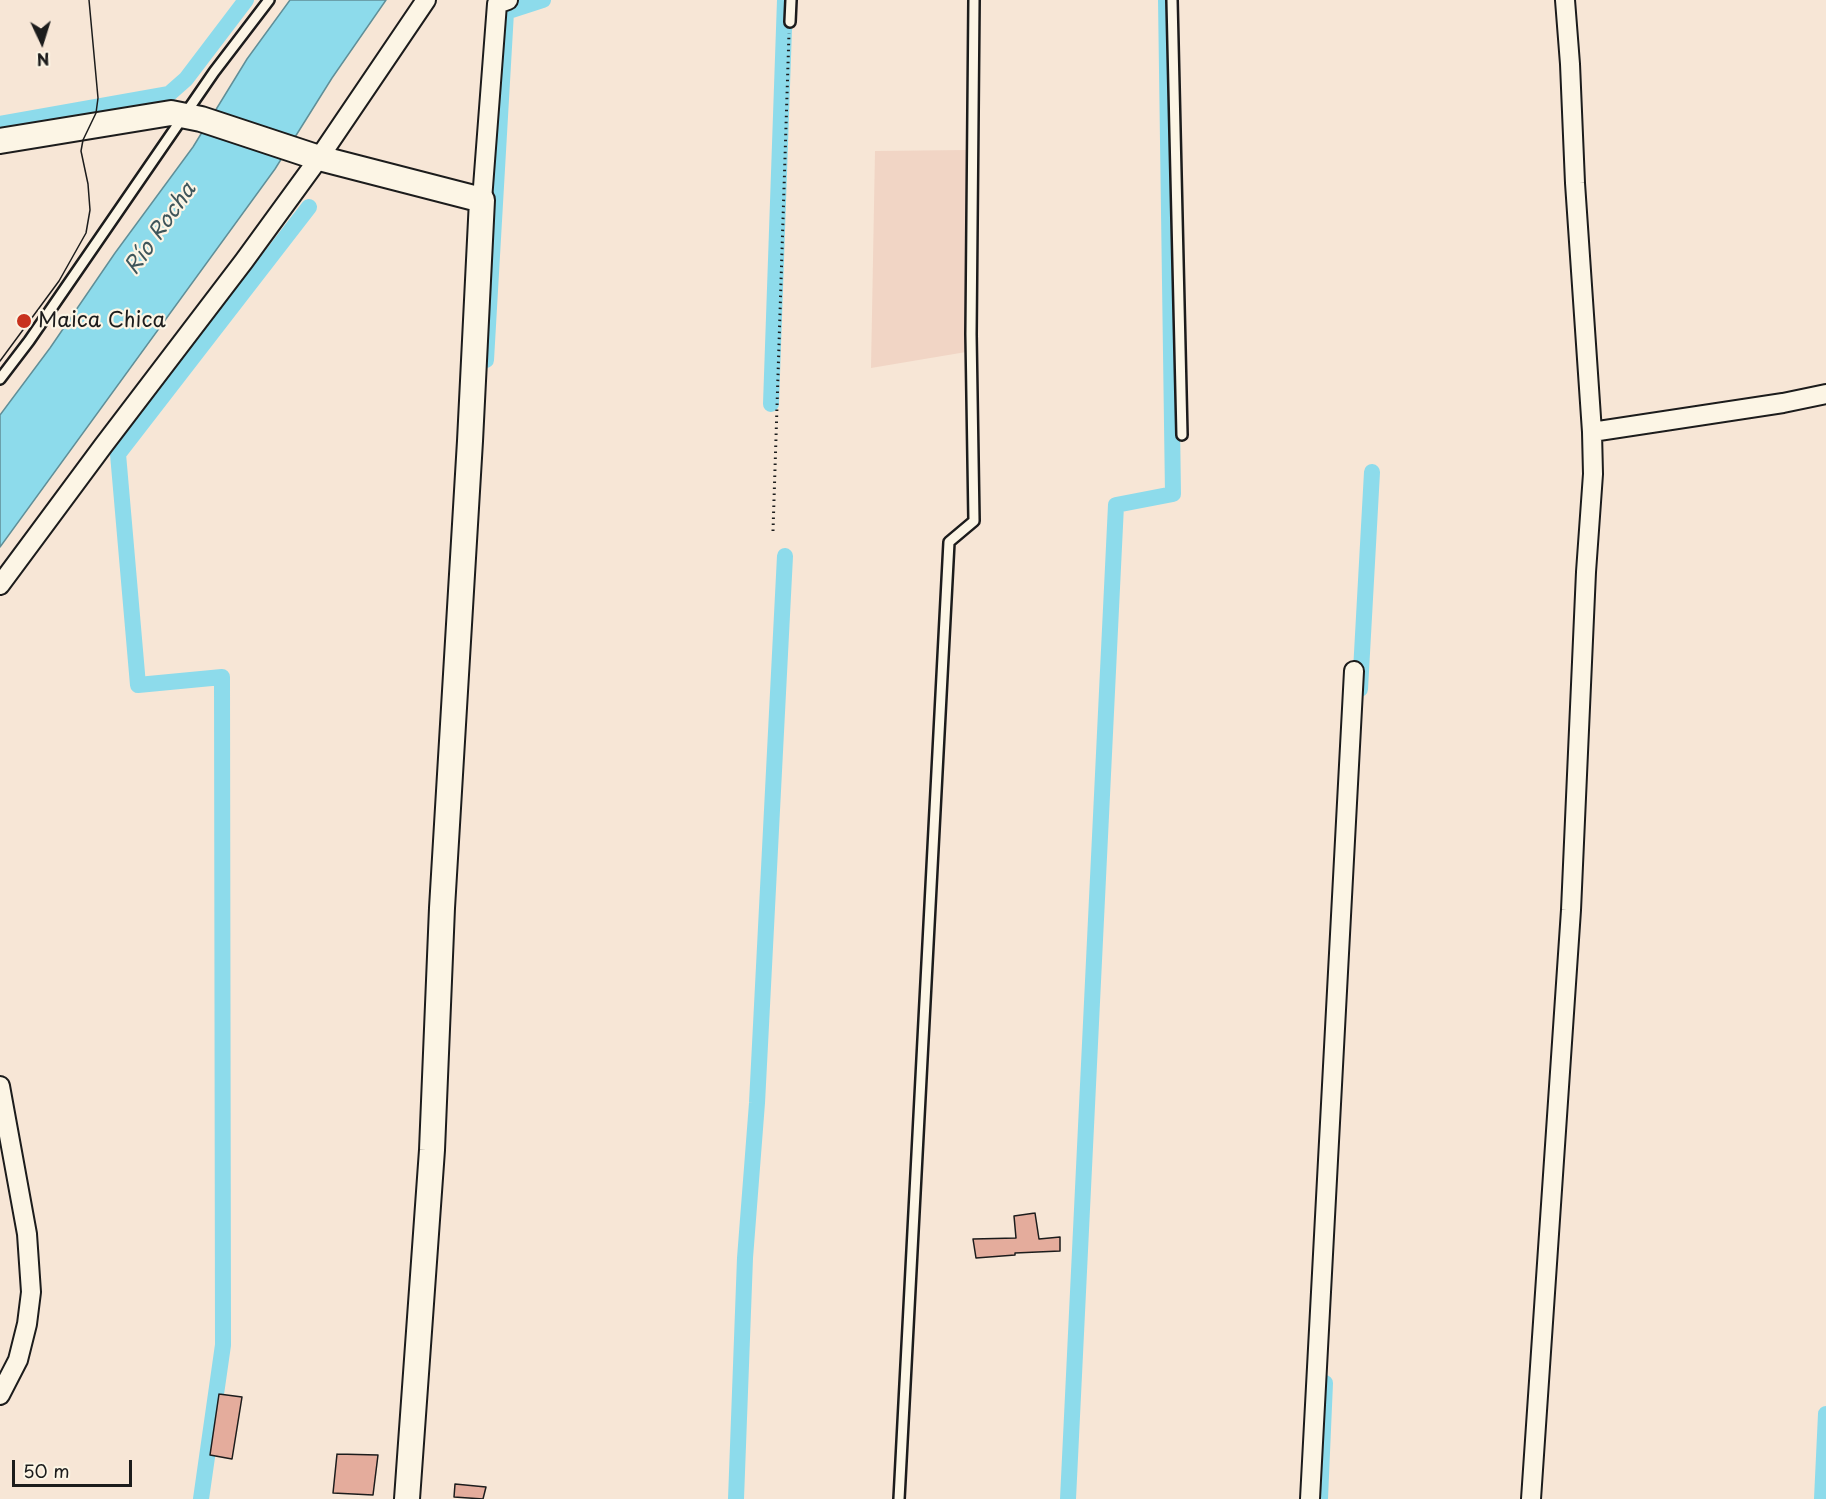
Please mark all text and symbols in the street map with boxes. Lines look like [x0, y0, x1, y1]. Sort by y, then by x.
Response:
north arrow [12, 12, 72, 72]
text: N [36, 48, 50, 72]
water label: Río Rocha [120, 178, 202, 280]
place label: Maica Chica [38, 308, 166, 334]
marker: Maica Chica [15, 312, 33, 330]
scale bar [15, 1448, 135, 1486]
text: 50 m [23, 1457, 70, 1484]

